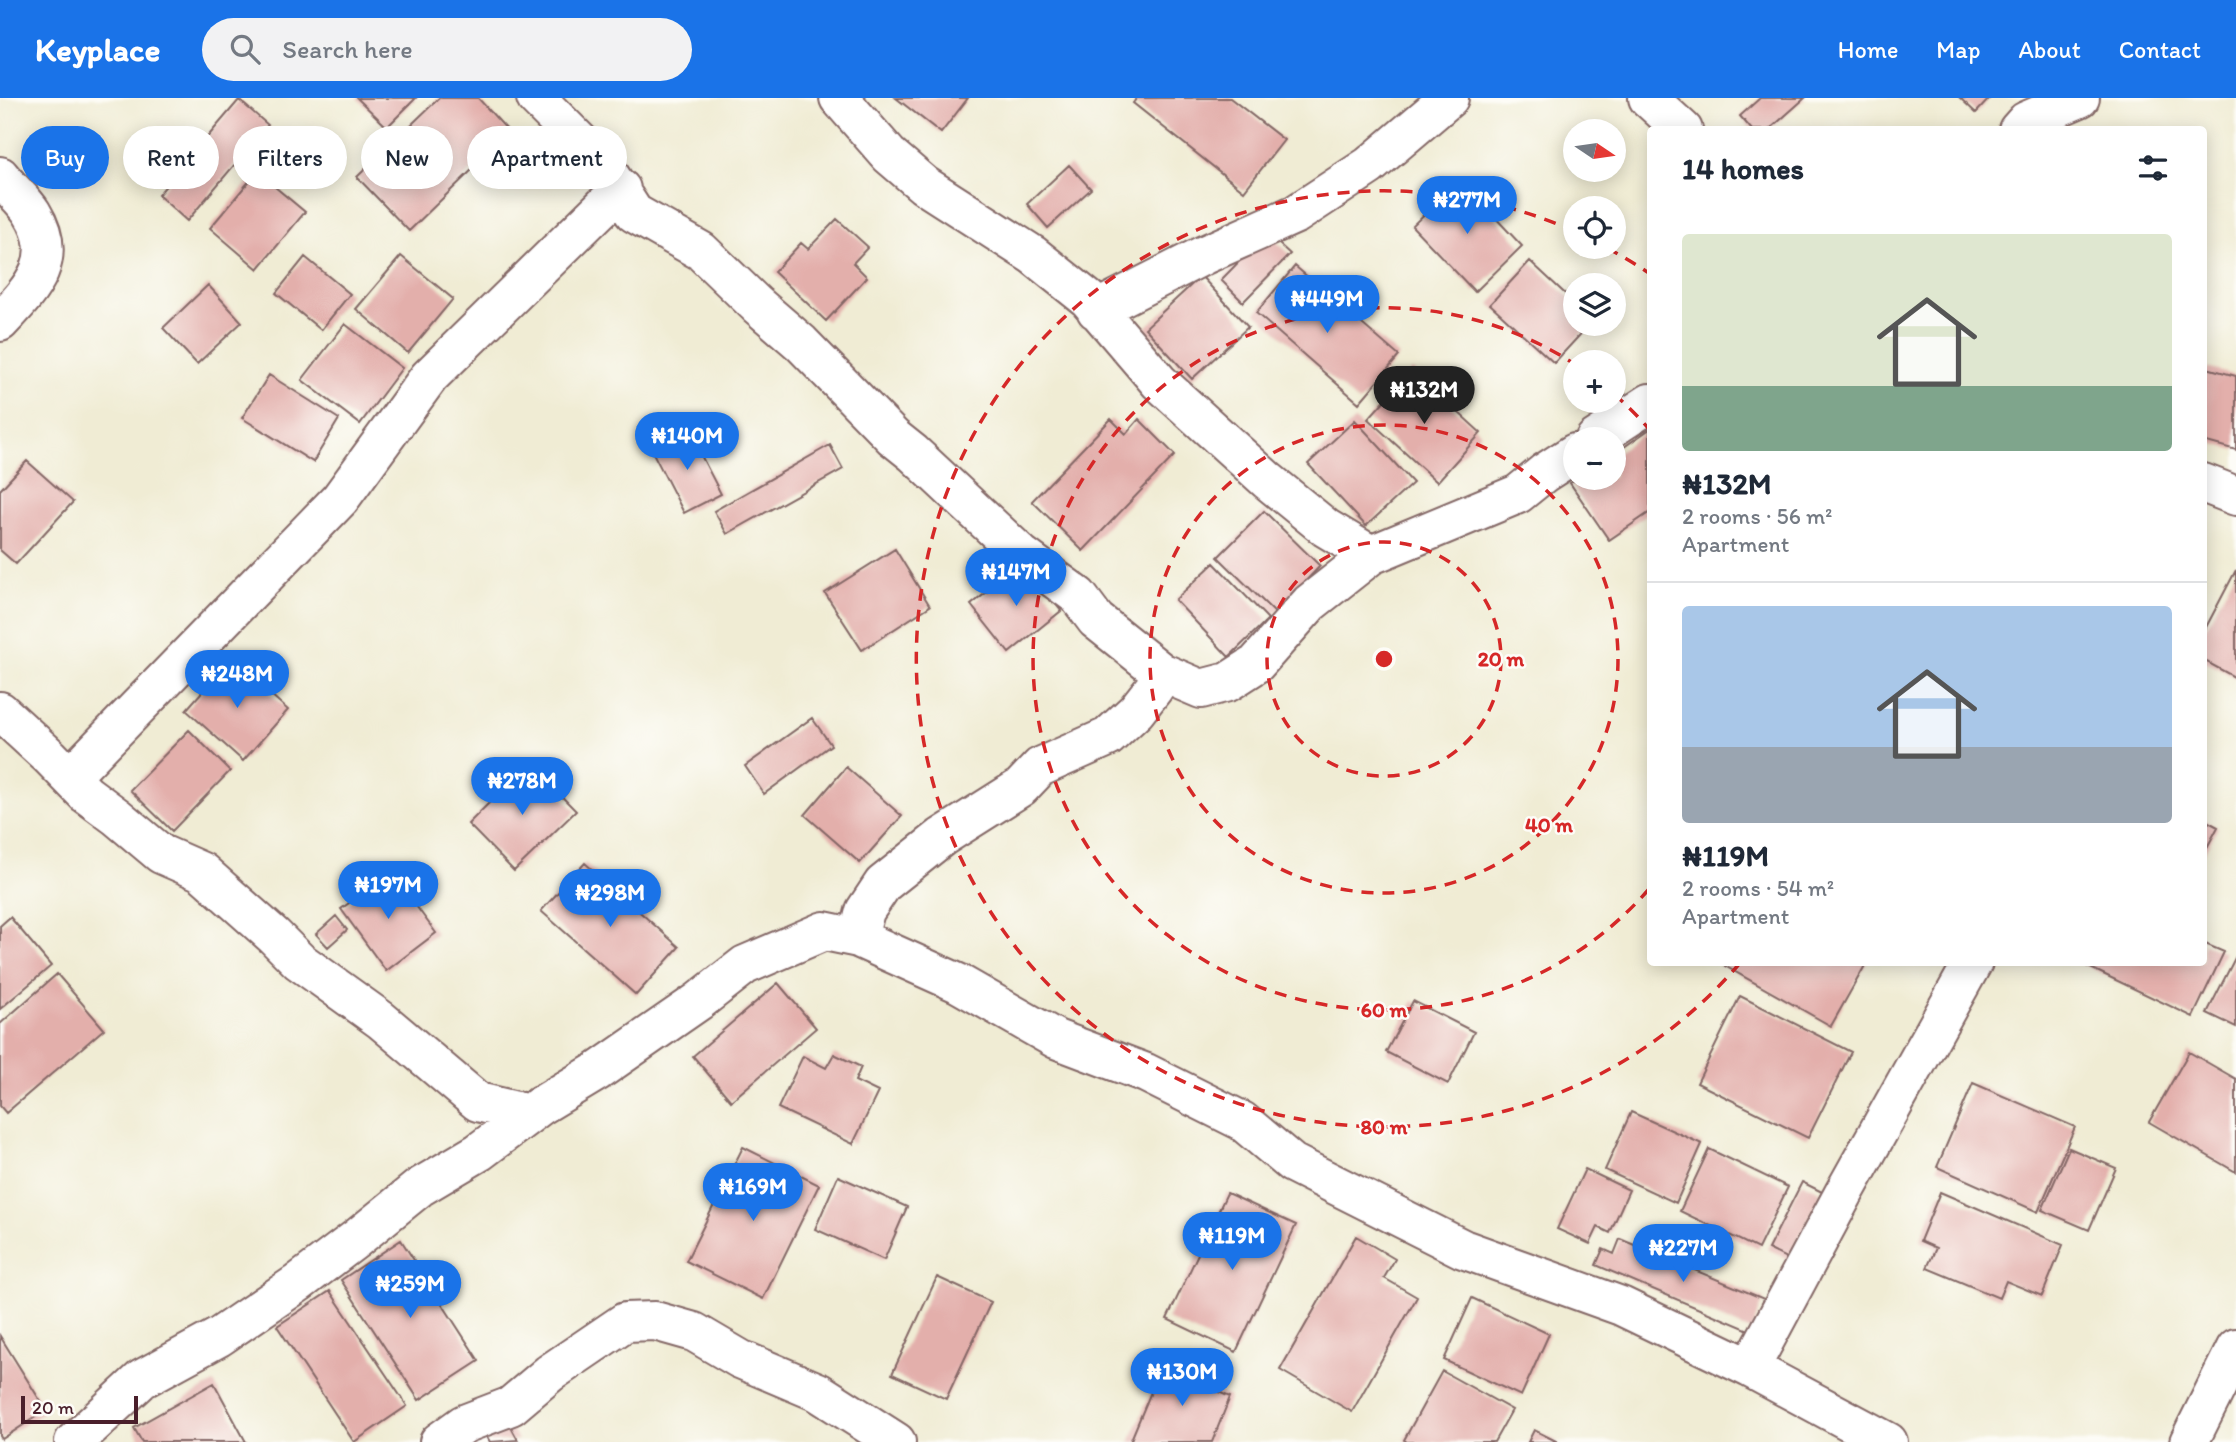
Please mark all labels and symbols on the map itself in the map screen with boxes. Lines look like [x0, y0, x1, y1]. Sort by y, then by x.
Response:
north arrow [1563, 119, 1626, 182]
pin: ₦277M [1418, 176, 1516, 236]
pin: ₦449M [1278, 275, 1376, 335]
pin: ₦132M [1375, 366, 1473, 426]
pin: ₦140M [638, 412, 736, 472]
pin: ₦147M [967, 548, 1065, 608]
text: 20 m [1478, 646, 1525, 671]
centre of rings [1372, 647, 1396, 671]
pin: ₦248M [188, 650, 286, 710]
pin: ₦278M [473, 758, 571, 817]
text: 40 m [1525, 812, 1573, 837]
pin: ₦197M [339, 862, 437, 921]
pin: ₦298M [561, 870, 659, 929]
text: 60 m [1361, 997, 1408, 1022]
text: 80 m [1361, 1114, 1408, 1139]
pin: ₦169M [704, 1164, 802, 1223]
pin: ₦119M [1183, 1212, 1281, 1272]
pin: ₦227M [1634, 1224, 1732, 1284]
pin: ₦259M [361, 1260, 459, 1320]
pin: ₦130M [1133, 1348, 1231, 1408]
scale bar [21, 1393, 138, 1425]

